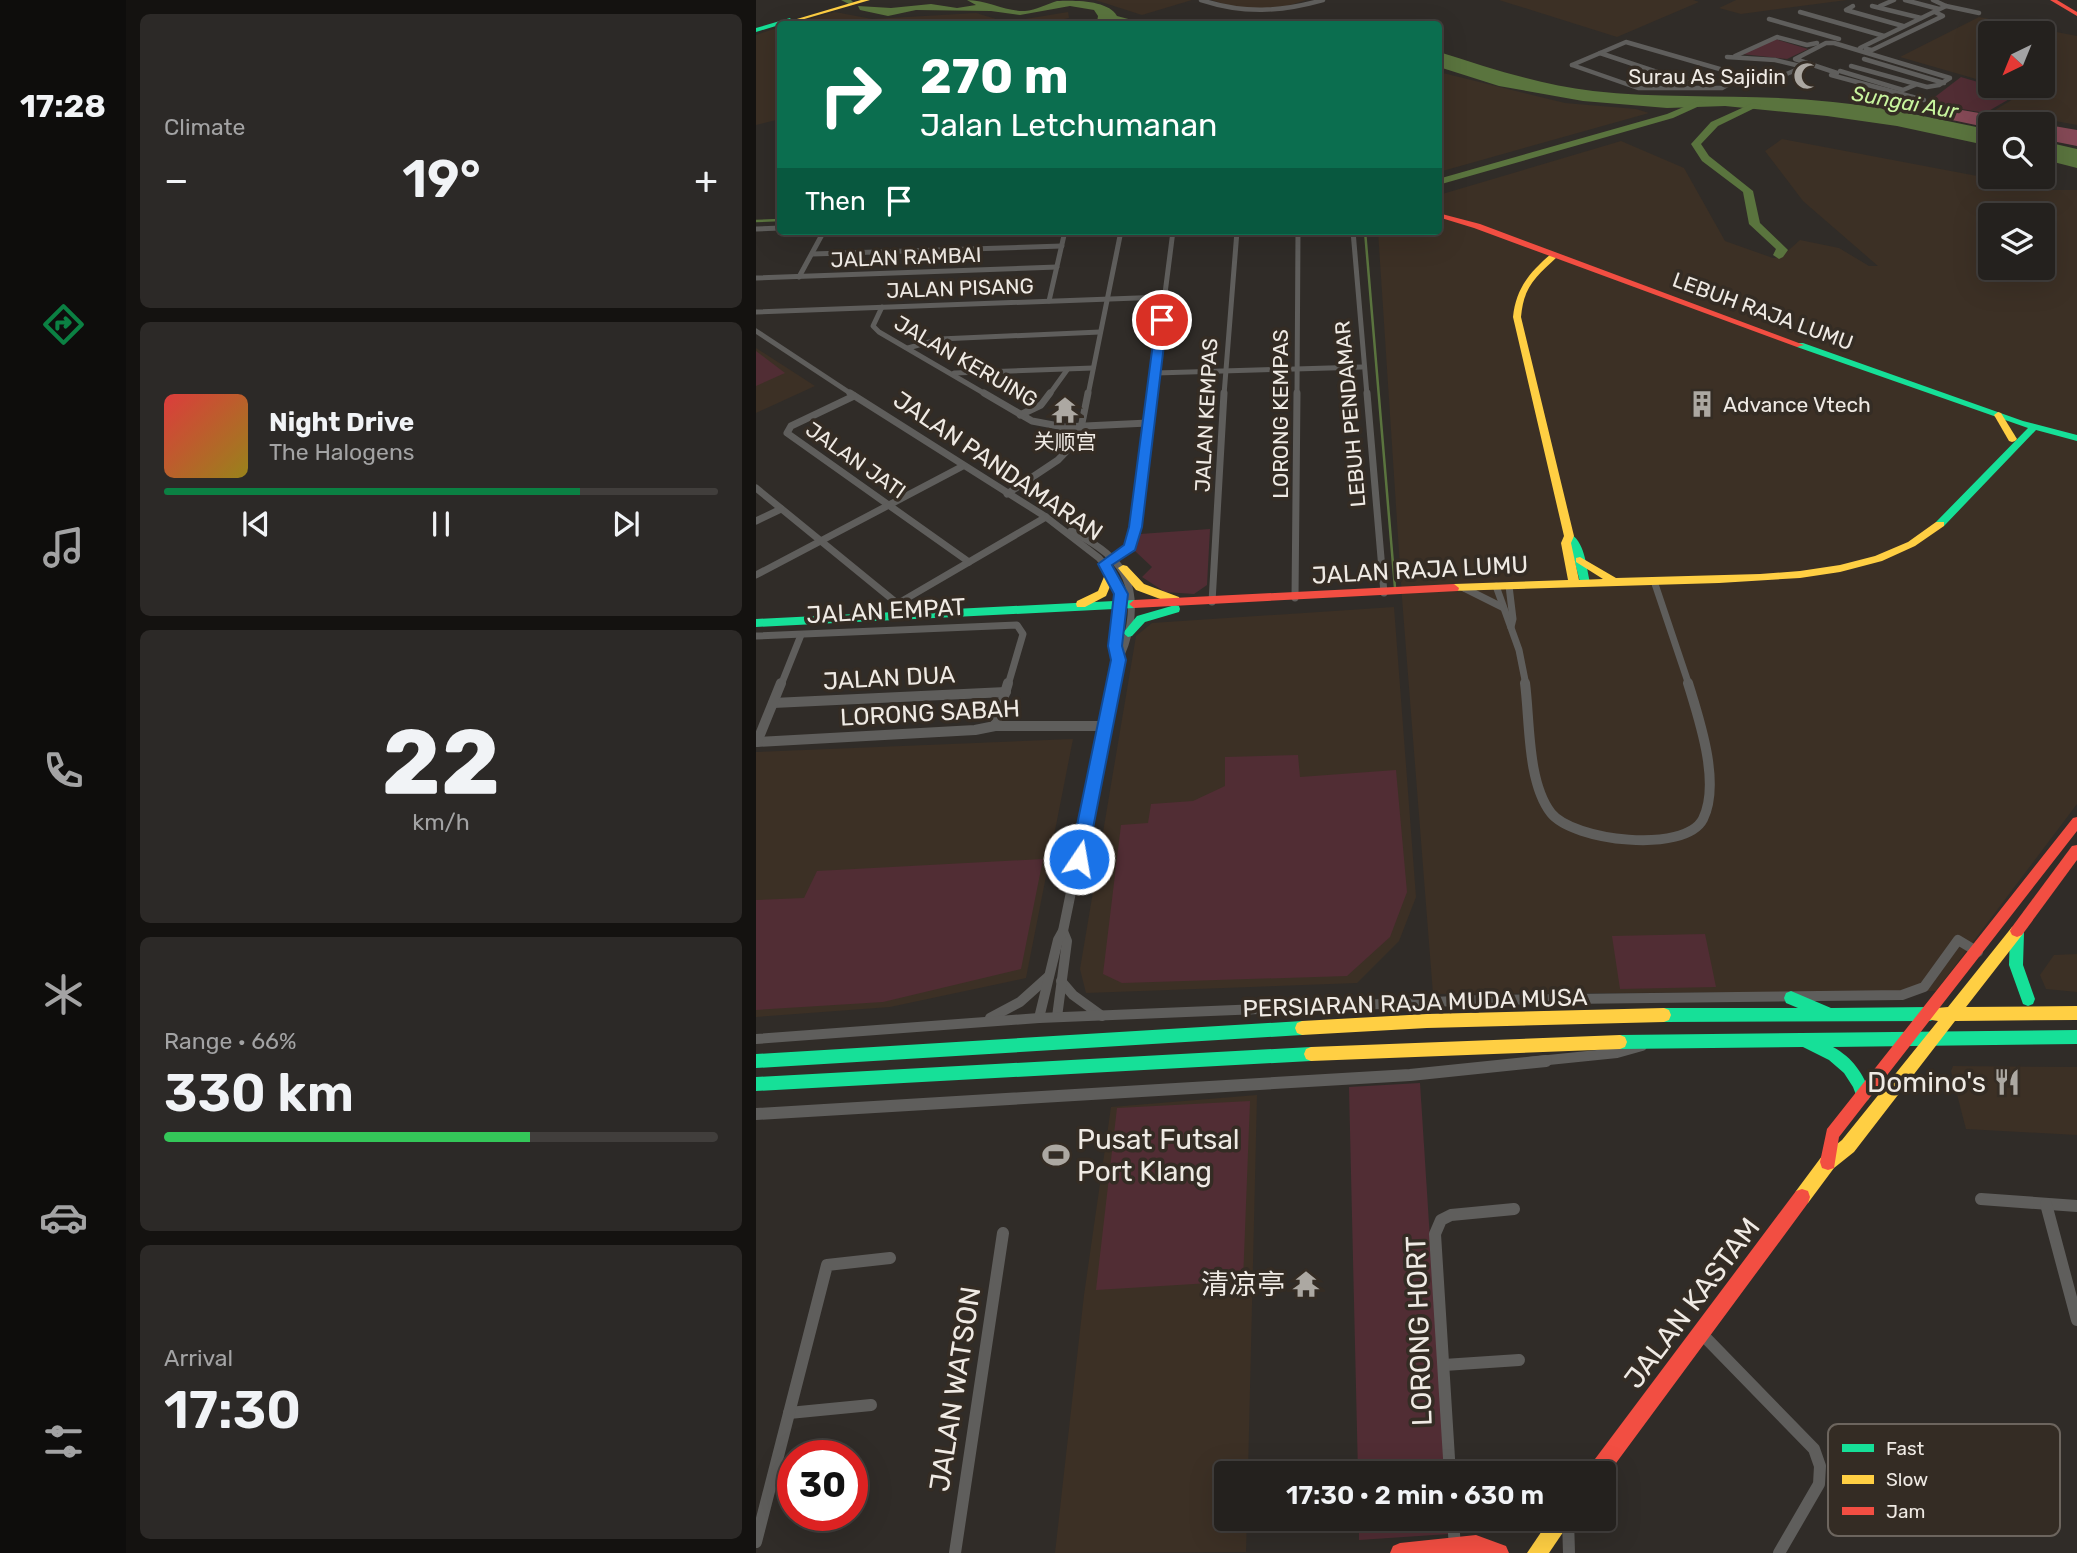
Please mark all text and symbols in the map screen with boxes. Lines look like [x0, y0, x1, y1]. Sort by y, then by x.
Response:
north arrow [1978, 21, 2054, 98]
map controls [1978, 21, 2055, 280]
text: 270 m [920, 47, 1069, 105]
icon: right [805, 49, 896, 140]
mosque icon: Surau As Sajidin [1792, 61, 1822, 91]
place label: Surau As Sajidin [1628, 64, 1786, 89]
water label: Sungai Aur [1850, 80, 1961, 124]
text: 17:28 [20, 87, 106, 125]
text: Jalan Letchumanan [920, 106, 1217, 144]
button: search [1978, 112, 2055, 189]
text: Climate [164, 113, 245, 141]
text: 19° [402, 148, 481, 210]
text: − [164, 157, 189, 203]
text: + [694, 157, 718, 203]
icon: arrive [880, 182, 918, 220]
text: Then [805, 186, 866, 217]
button: layers [1978, 203, 2055, 280]
street label: JALAN RAMBAI [830, 242, 982, 272]
street label: LEBUH RAJA LUMU [1669, 267, 1857, 355]
street label: JALAN PISANG [886, 273, 1034, 303]
pin [1132, 290, 1192, 350]
icon: directions [39, 300, 88, 349]
icon: arrive [1143, 301, 1181, 339]
street label: JALAN KERUING [890, 310, 1042, 412]
street label: LEBUH PENDAMAR [1329, 320, 1371, 508]
street label: LORONG KEMPAS [1268, 329, 1293, 499]
street label: JALAN KEMPAS [1189, 337, 1223, 493]
street label: JALAN PANDAMARAN [888, 386, 1108, 546]
building icon: Advance Vtech [1687, 389, 1717, 419]
place label: Advance Vtech [1723, 392, 1871, 417]
temple icon: 关顺宫 [1050, 395, 1080, 425]
text: Night Drive [269, 407, 414, 438]
street label: JALAN JATI [801, 416, 911, 504]
place label: 关顺宫 [1034, 429, 1097, 454]
text: The Halogens [269, 438, 415, 466]
icon: previous [237, 505, 275, 543]
icon: pause [422, 505, 460, 543]
icon: next [607, 505, 645, 543]
icon: music [39, 523, 88, 572]
street label: JALAN RAJA LUMU [1311, 550, 1529, 590]
street label: JALAN EMPAT [806, 593, 966, 629]
street label: JALAN DUA [822, 661, 956, 695]
street label: LORONG SABAH [839, 694, 1021, 732]
text: 22 [382, 708, 500, 816]
icon: phone [39, 746, 88, 795]
text: km/h [412, 808, 470, 836]
position arrow [1042, 822, 1116, 896]
icon: climate [39, 970, 88, 1019]
street label: PERSIARAN RAJA MUDA MUSA [1242, 983, 1588, 1023]
text: Range · 66% [164, 1027, 296, 1055]
text: 330 km [164, 1062, 354, 1124]
place label: Domino's [1867, 1066, 1986, 1099]
restaurant icon: Domino's [1992, 1067, 2022, 1097]
place label: Pusat Futsal Port Klang [1077, 1123, 1240, 1188]
sports icon: Pusat Futsal Port Klang [1041, 1140, 1071, 1170]
icon: car [39, 1193, 88, 1242]
street label: JALAN KASTAM [1617, 1211, 1767, 1395]
street label: LORONG HORT [1399, 1235, 1439, 1427]
place label: 清凉亭 [1201, 1268, 1285, 1301]
temple icon: 清凉亭 [1291, 1269, 1321, 1299]
street label: JALAN WATSON [923, 1284, 987, 1494]
text: Arrival [164, 1344, 233, 1372]
text: 17:30 [164, 1379, 301, 1441]
icon: filters [39, 1417, 88, 1466]
legend [1828, 1424, 2060, 1536]
text: Fast [1886, 1437, 1925, 1460]
speed limit sign: 30 [777, 1440, 868, 1531]
text: Slow [1886, 1468, 1928, 1491]
text: 17:30 · 2 min · 630 m [1286, 1480, 1544, 1511]
text: Jam [1886, 1500, 1925, 1523]

